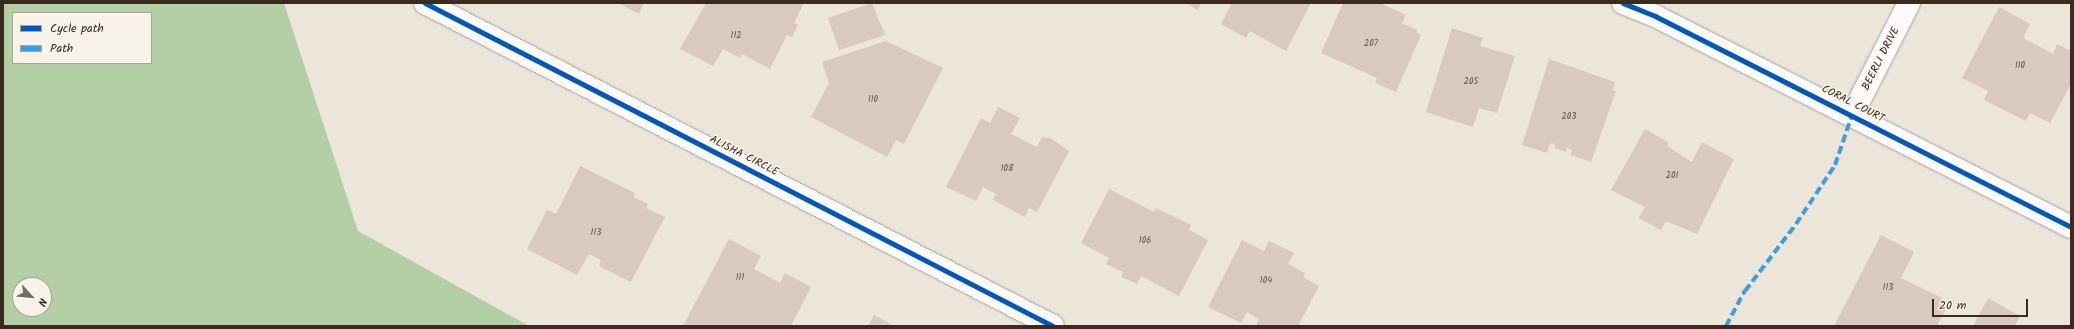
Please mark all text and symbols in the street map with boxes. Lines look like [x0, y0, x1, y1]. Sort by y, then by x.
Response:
legend [12, 12, 152, 64]
text: Cycle path [50, 19, 104, 38]
street label: BEERLI DRIVE [1859, 25, 1903, 93]
house number: 112 [731, 31, 741, 41]
text: Path [50, 39, 73, 58]
house number: 207 [1364, 39, 1378, 49]
house number: 110 [2015, 61, 2025, 71]
house number: 205 [1464, 77, 1478, 87]
street label: CORAL COURT [1819, 82, 1887, 126]
house number: 110 [868, 95, 878, 105]
house number: 203 [1562, 112, 1576, 122]
street label: ALISHA CIRCLE [707, 133, 781, 179]
house number: 108 [1001, 164, 1013, 174]
house number: 201 [1666, 171, 1678, 181]
house number: 113 [591, 228, 601, 238]
house number: 106 [1139, 236, 1151, 246]
house number: 111 [736, 273, 744, 283]
house number: 104 [1260, 276, 1272, 286]
north arrow [12, 277, 52, 317]
house number: 113 [1883, 283, 1893, 293]
scale bar [1934, 291, 2030, 317]
text: N [32, 295, 51, 309]
text: 20 m [1939, 296, 1966, 315]

